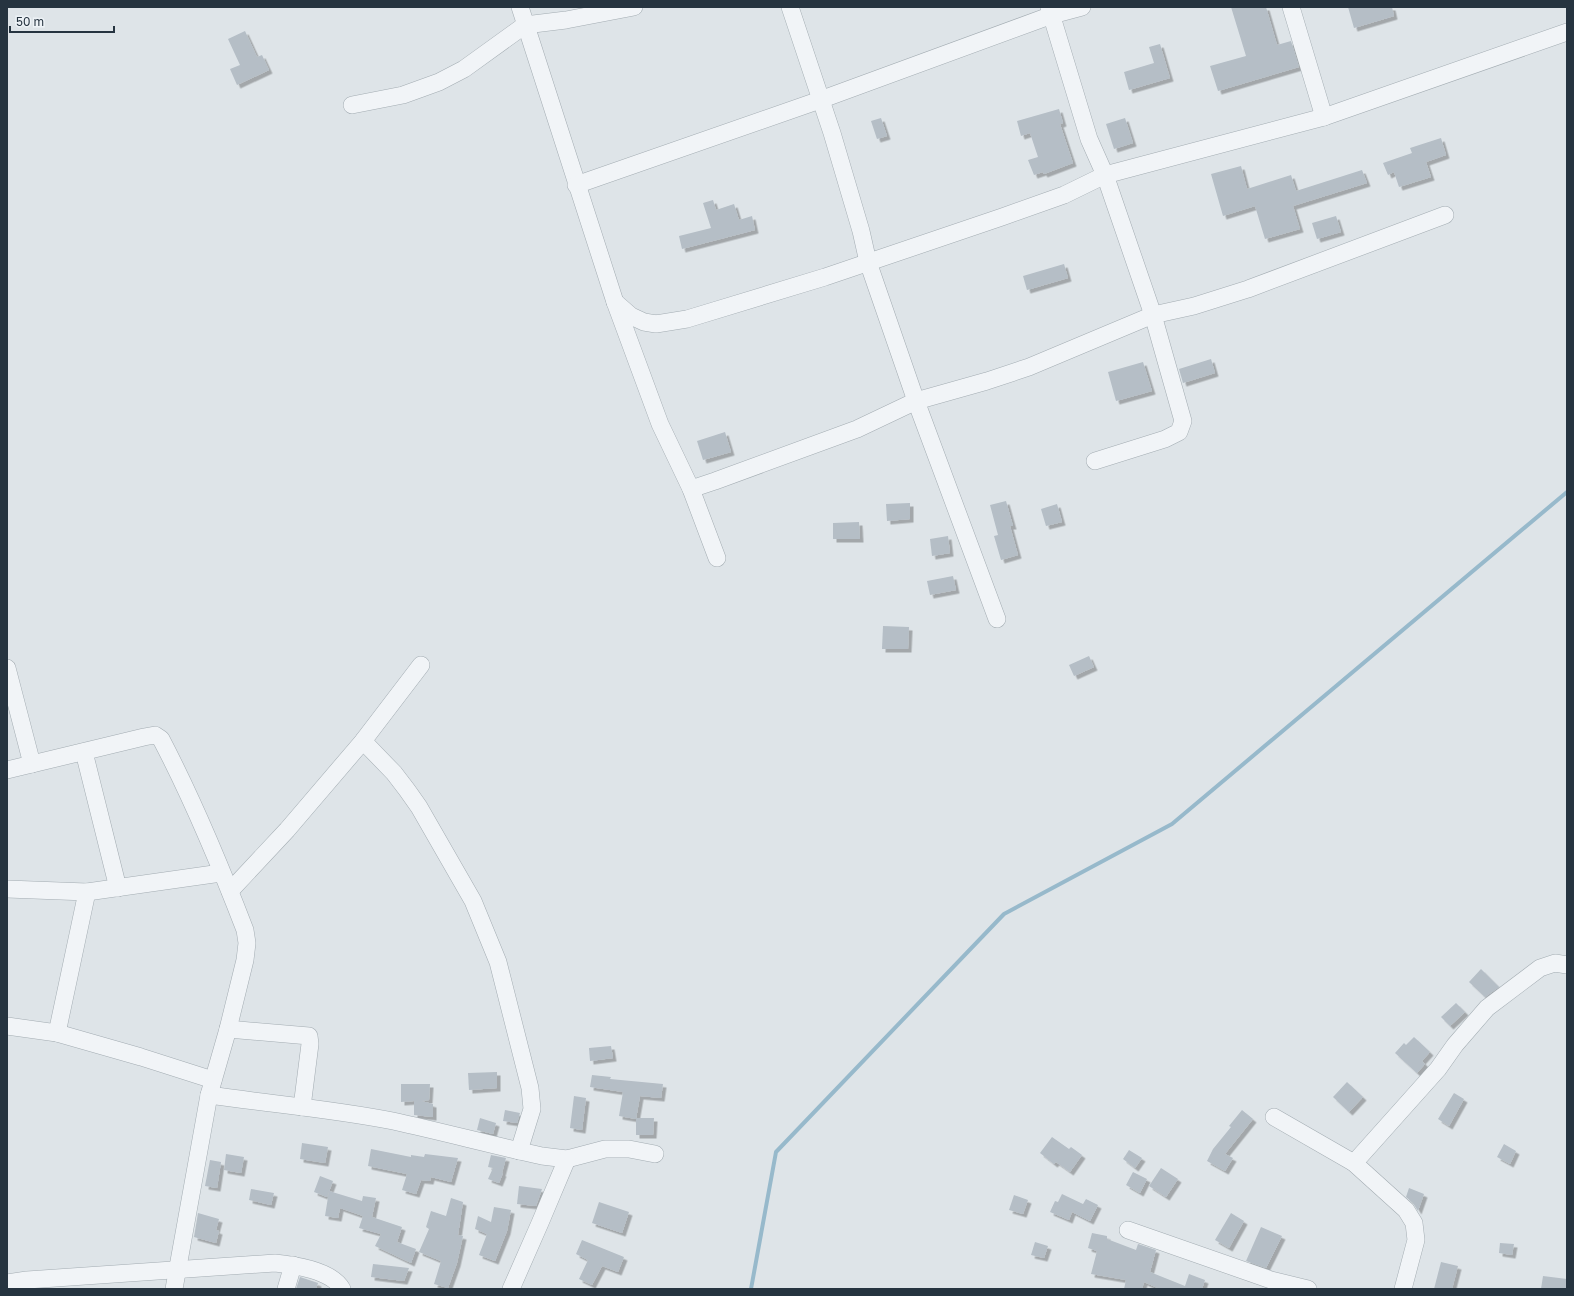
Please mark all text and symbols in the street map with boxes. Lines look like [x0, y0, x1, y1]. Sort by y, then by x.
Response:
scale bar [10, 8, 114, 34]
text: 50 m [16, 14, 44, 29]

